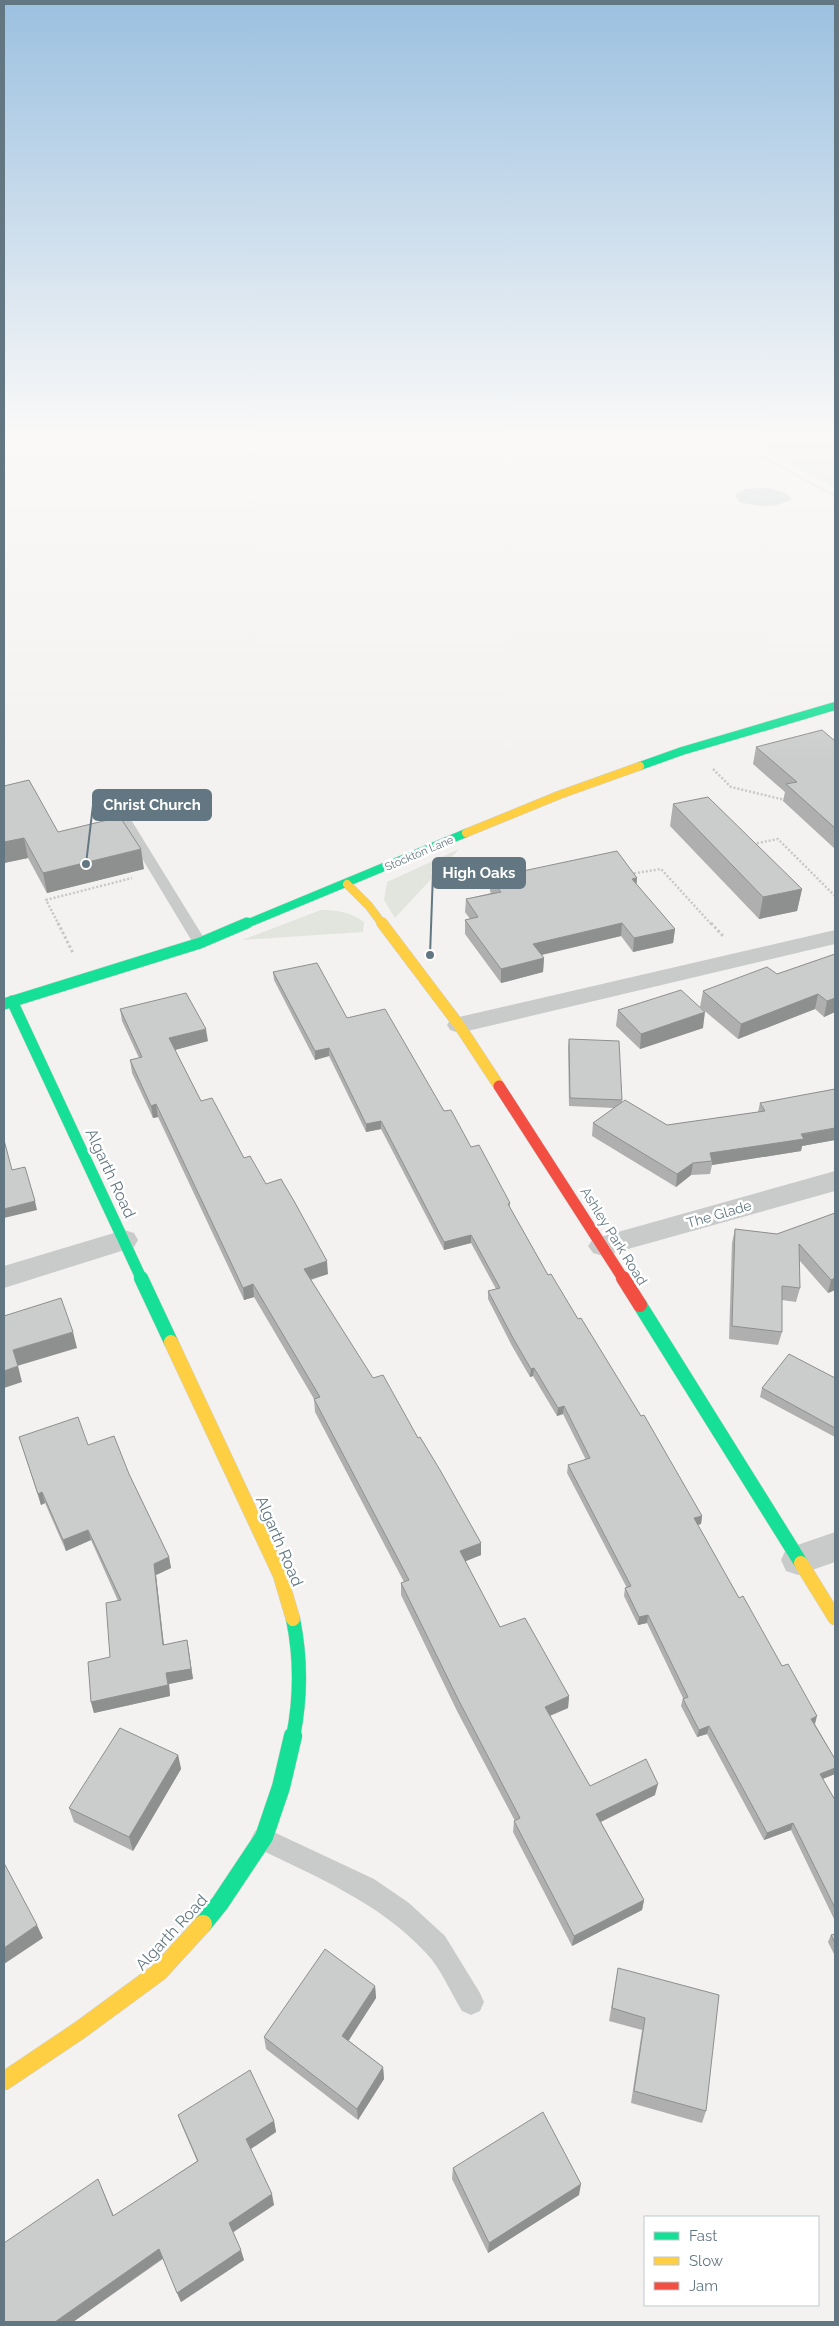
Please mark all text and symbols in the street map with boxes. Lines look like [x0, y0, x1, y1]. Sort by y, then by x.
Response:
callout: Christ Church [93, 790, 211, 820]
text: Christ Church [103, 796, 201, 814]
street label: Stockton Lane [383, 833, 456, 874]
callout: High Oaks [433, 858, 525, 888]
text: High Oaks [443, 864, 515, 882]
street label: Algarth Road [82, 1125, 140, 1221]
street label: Ashley Park Road [577, 1184, 651, 1288]
street label: The Glade [685, 1197, 753, 1231]
street label: Algarth Road [252, 1493, 307, 1589]
street label: Algarth Road [131, 1891, 211, 1974]
legend [644, 2216, 819, 2306]
text: Fast [689, 2227, 717, 2245]
text: Slow [689, 2252, 723, 2270]
text: Jam [689, 2277, 718, 2295]

